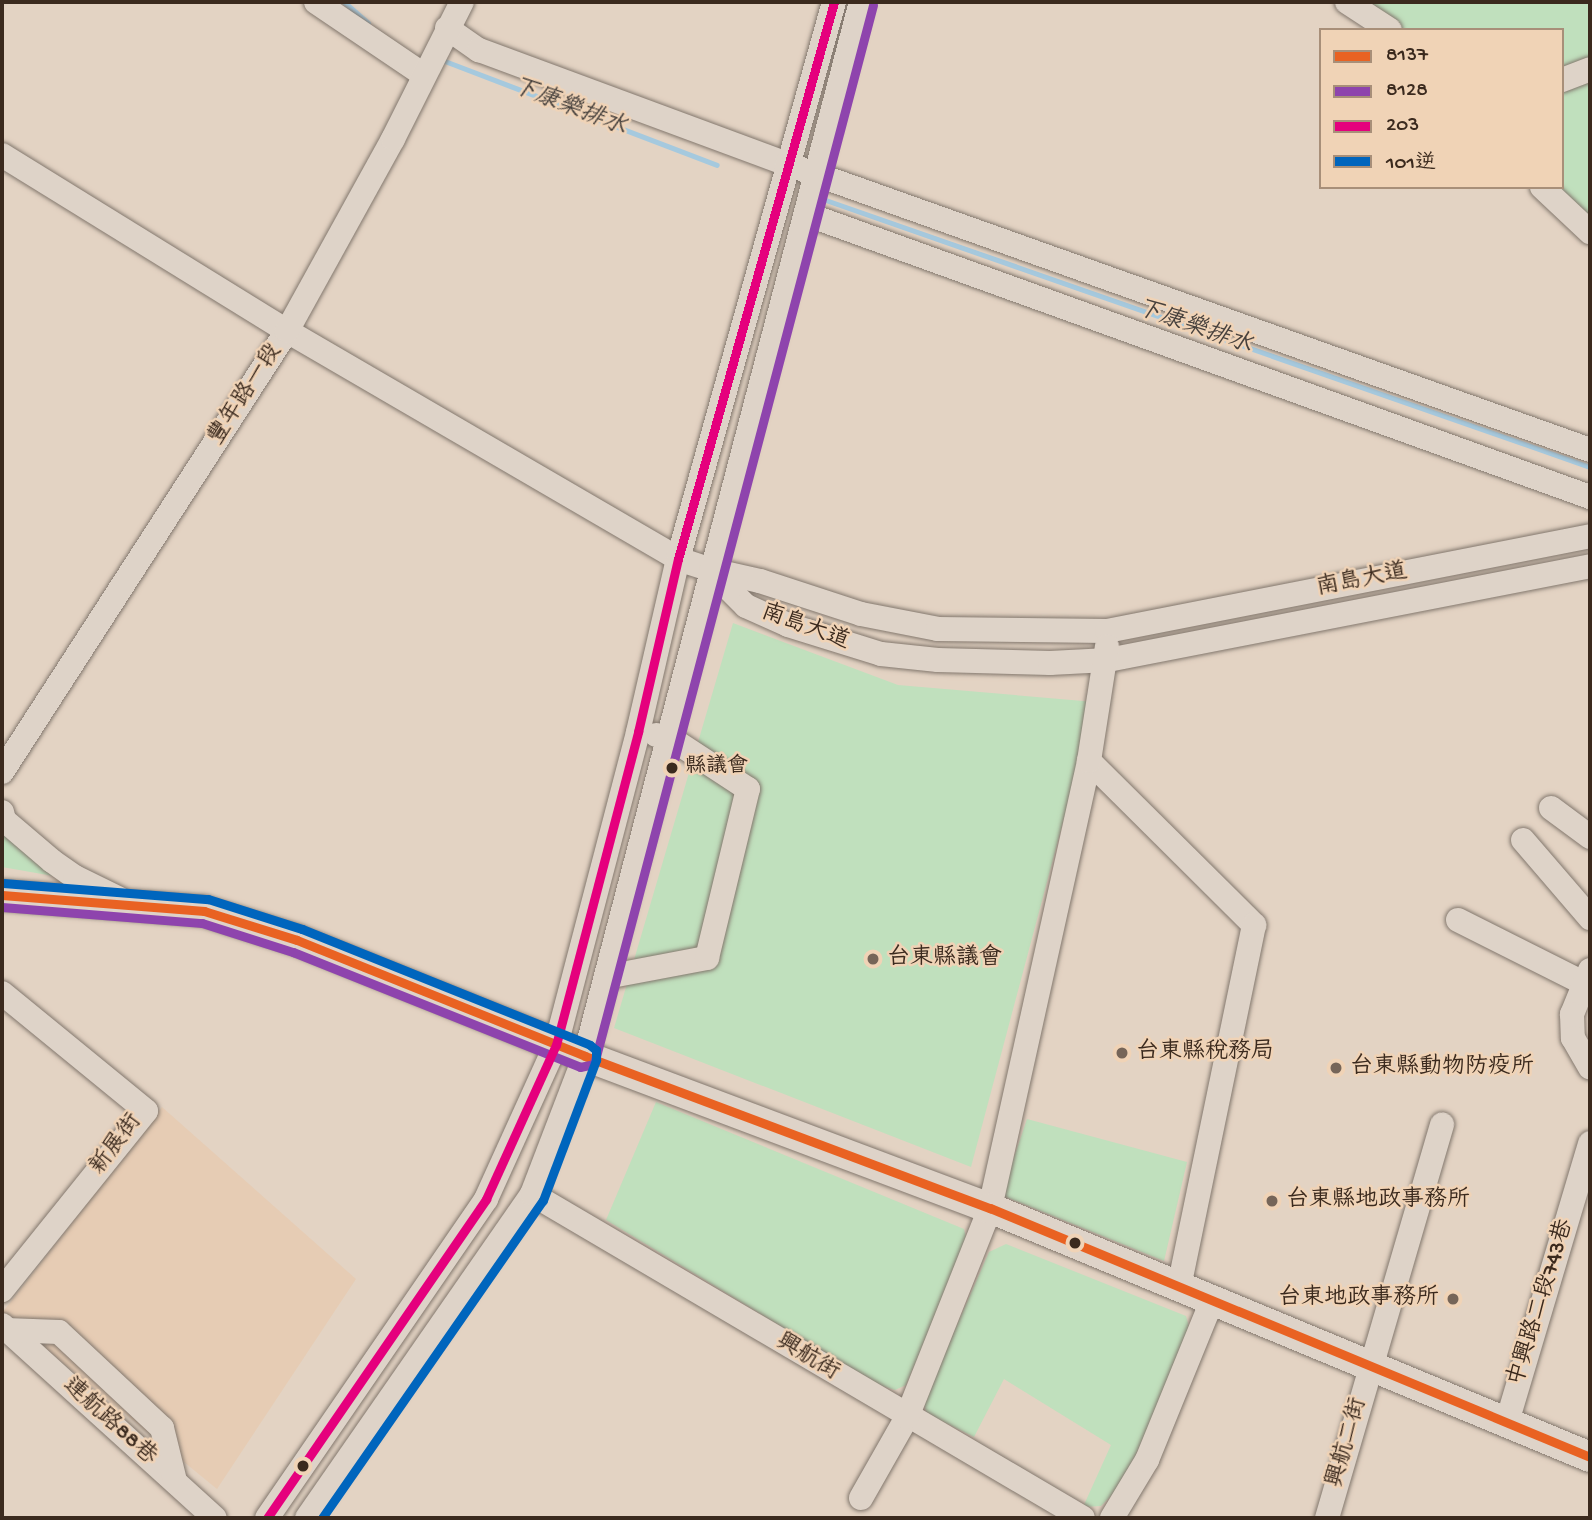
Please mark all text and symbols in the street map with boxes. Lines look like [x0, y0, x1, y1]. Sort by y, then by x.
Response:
legend [1319, 28, 1564, 189]
text: 8137 [1386, 44, 1428, 69]
water label: 下康樂排水 [508, 73, 630, 143]
text: 8128 [1386, 79, 1428, 104]
text: 203 [1386, 114, 1419, 139]
text: 101逆 [1386, 152, 1436, 177]
water label: 下康樂排水 [1133, 295, 1255, 361]
street label: 豐年路一段 [203, 339, 289, 451]
street label: 南島大道 [1314, 559, 1410, 603]
street label: 南島大道 [757, 599, 853, 657]
place label: 縣議會 [685, 755, 748, 781]
marker: 縣議會 [665, 761, 679, 775]
place label: 台東縣議會 [887, 945, 1002, 973]
marker: 台東縣議會 [865, 951, 881, 967]
place label: 台東縣稅務局 [1136, 1039, 1274, 1067]
marker: 台東縣稅務局 [1114, 1045, 1130, 1061]
place label: 台東縣動物防疫所 [1350, 1054, 1534, 1082]
marker: 台東縣動物防疫所 [1328, 1060, 1344, 1076]
street label: 新展街 [85, 1109, 149, 1181]
place label: 台東縣地政事務所 [1286, 1187, 1470, 1215]
marker: 台東縣地政事務所 [1264, 1193, 1280, 1209]
street label: 中興路二段743巷 [1504, 1216, 1580, 1390]
unlabelled marker [1068, 1236, 1082, 1250]
place label: 台東地政事務所 [1278, 1285, 1439, 1313]
marker: 台東地政事務所 [1445, 1291, 1461, 1307]
street label: 興航街 [770, 1328, 844, 1388]
street label: 連航路88巷 [56, 1373, 162, 1471]
street label: 興航二街 [1322, 1395, 1374, 1491]
unlabelled marker [296, 1459, 310, 1473]

